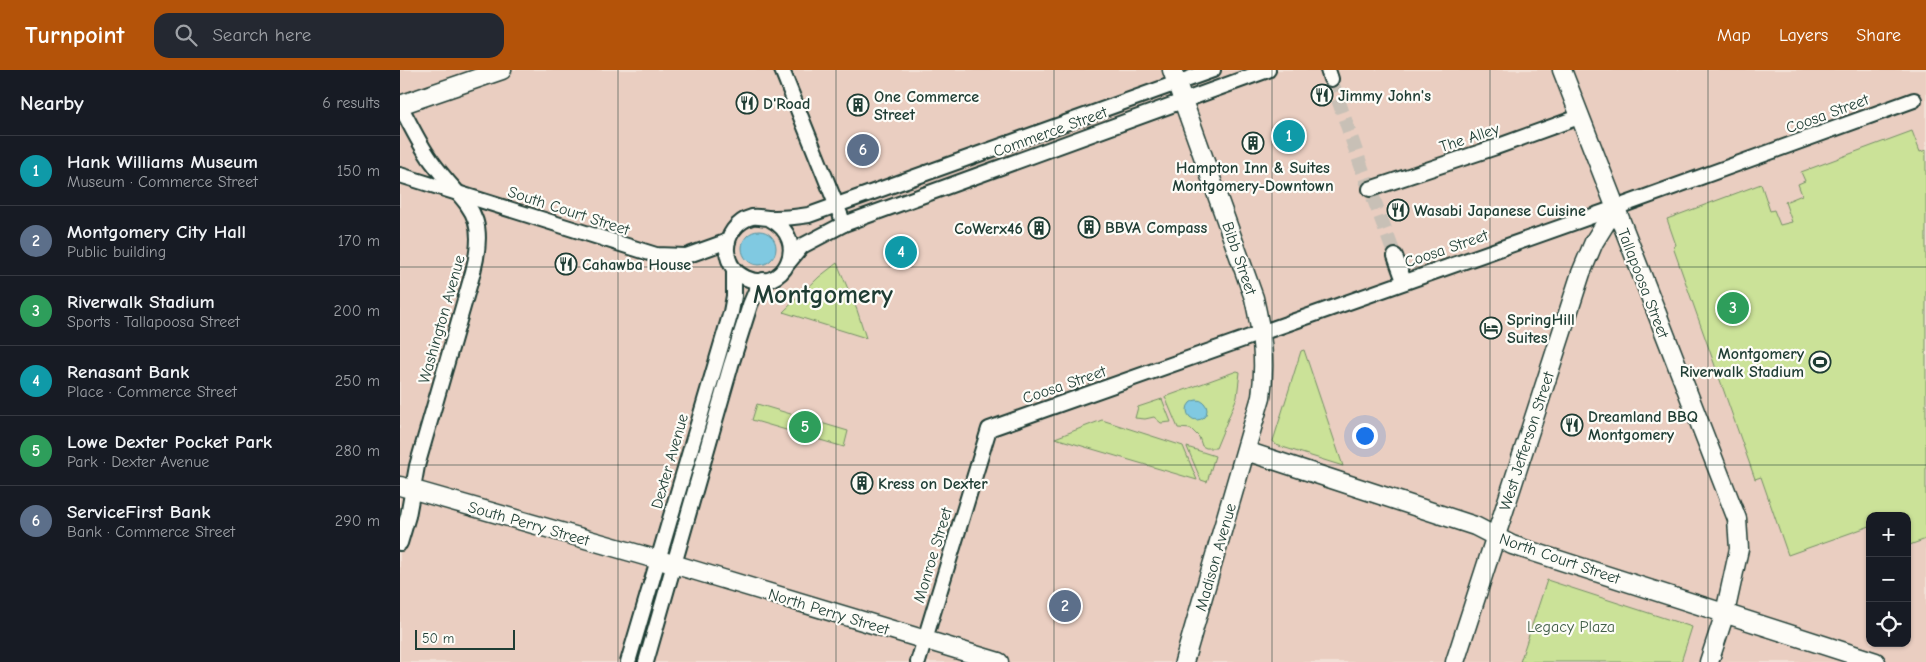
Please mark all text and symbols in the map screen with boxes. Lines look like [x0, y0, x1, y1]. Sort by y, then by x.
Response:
search box [154, 13, 504, 58]
text: Turnpoint [25, 21, 124, 49]
icon: search [172, 21, 200, 49]
text: Search here [212, 24, 311, 46]
text: Map [1717, 25, 1751, 46]
text: Layers [1779, 25, 1828, 46]
text: Share [1856, 25, 1901, 46]
restaurant icon: Jimmy John's [1310, 83, 1334, 107]
place label: Jimmy John's [1338, 87, 1431, 105]
place label: One Commerce Street [874, 88, 979, 124]
street label: Coosa Street [1783, 90, 1872, 137]
text: Nearby [20, 91, 84, 115]
restaurant icon: D'Road [735, 91, 759, 115]
building icon: One Commerce Street [846, 93, 870, 117]
text: 6 results [322, 94, 380, 112]
place label: D'Road [763, 95, 810, 113]
street label: Commerce Street [991, 103, 1110, 161]
pin: 1 [1273, 117, 1305, 155]
street label: The Alley [1437, 120, 1502, 156]
pin: 6 [847, 131, 879, 169]
building icon: Hampton Inn & Suites Montgomery-Downtown [1241, 131, 1265, 155]
text: Hank Williams Museum [67, 151, 258, 173]
place label: Hampton Inn & Suites Montgomery-Downtown [1172, 159, 1334, 195]
text: 1 [33, 162, 39, 180]
text: 150 m [337, 162, 380, 180]
text: Museum · Commerce Street [67, 173, 258, 191]
street label: South Court Street [506, 183, 632, 239]
restaurant icon: Wasabi Japanese Cuisine [1386, 198, 1410, 222]
place label: Wasabi Japanese Cuisine [1414, 202, 1586, 220]
building icon: BBVA Compass [1077, 215, 1101, 239]
building icon: CoWerx46 [1027, 216, 1051, 240]
place label: BBVA Compass [1105, 219, 1207, 237]
street label: Bibb Street [1218, 219, 1260, 298]
place label: CoWerx46 [954, 220, 1023, 238]
text: Montgomery City Hall [67, 221, 246, 243]
street label: Coosa Street [1402, 226, 1491, 272]
street label: Tallapoosa Street [1614, 226, 1672, 341]
text: 2 [32, 232, 40, 250]
text: 170 m [338, 232, 380, 250]
pin: 4 [885, 233, 917, 271]
text: Public building [67, 243, 166, 261]
restaurant icon: Cahawba House [554, 252, 578, 276]
street label: Washington Avenue [415, 253, 469, 386]
place label: Cahawba House [582, 256, 691, 274]
district label: Montgomery [753, 280, 893, 310]
pin: 3 [1717, 289, 1749, 327]
text: Riverwalk Stadium [67, 291, 215, 313]
text: 3 [32, 302, 40, 320]
text: 200 m [334, 302, 380, 320]
place label: SpringHill Suites [1507, 311, 1575, 347]
text: Sports · Tallapoosa Street [67, 313, 240, 331]
hotel icon: SpringHill Suites [1479, 316, 1503, 340]
place label: Montgomery Riverwalk Stadium [1680, 345, 1805, 381]
sports icon: Montgomery Riverwalk Stadium [1808, 350, 1832, 374]
text: Renasant Bank [67, 361, 189, 383]
street label: Coosa Street [1020, 362, 1109, 408]
street label: West Jefferson Street [1496, 369, 1558, 513]
text: 4 [32, 372, 40, 390]
text: 250 m [335, 372, 380, 390]
text: Place · Commerce Street [67, 383, 237, 401]
pin: 5 [789, 408, 821, 446]
place label: Dreamland BBQ Montgomery [1588, 408, 1698, 444]
street label: Dexter Avenue [648, 412, 692, 511]
restaurant icon: Dreamland BBQ Montgomery [1560, 413, 1584, 437]
your location [1352, 423, 1378, 449]
text: Lowe Dexter Pocket Park [67, 431, 272, 453]
text: 5 [32, 442, 40, 460]
text: 280 m [335, 442, 380, 460]
text: Park · Dexter Avenue [67, 453, 209, 471]
building icon: Kress on Dexter [850, 471, 874, 495]
place label: Kress on Dexter [878, 475, 988, 493]
street label: South Perry Street [466, 498, 592, 550]
text: ServiceFirst Bank [67, 501, 211, 523]
street label: Madison Avenue [1192, 501, 1240, 613]
street label: Monroe Street [910, 505, 956, 605]
text: 6 [32, 512, 40, 530]
text: 290 m [335, 512, 380, 530]
map controls [1866, 512, 1911, 647]
button: + [1866, 512, 1911, 557]
text: Bank · Commerce Street [67, 523, 235, 541]
street label: North Court Street [1497, 530, 1623, 588]
button: − [1866, 557, 1911, 602]
street label: North Perry Street [766, 585, 892, 639]
pin: 2 [1049, 587, 1081, 625]
button: locate [1866, 602, 1911, 647]
park label: Legacy Plaza [1527, 618, 1615, 636]
scale bar [415, 627, 515, 650]
text: 50 m [422, 630, 454, 647]

